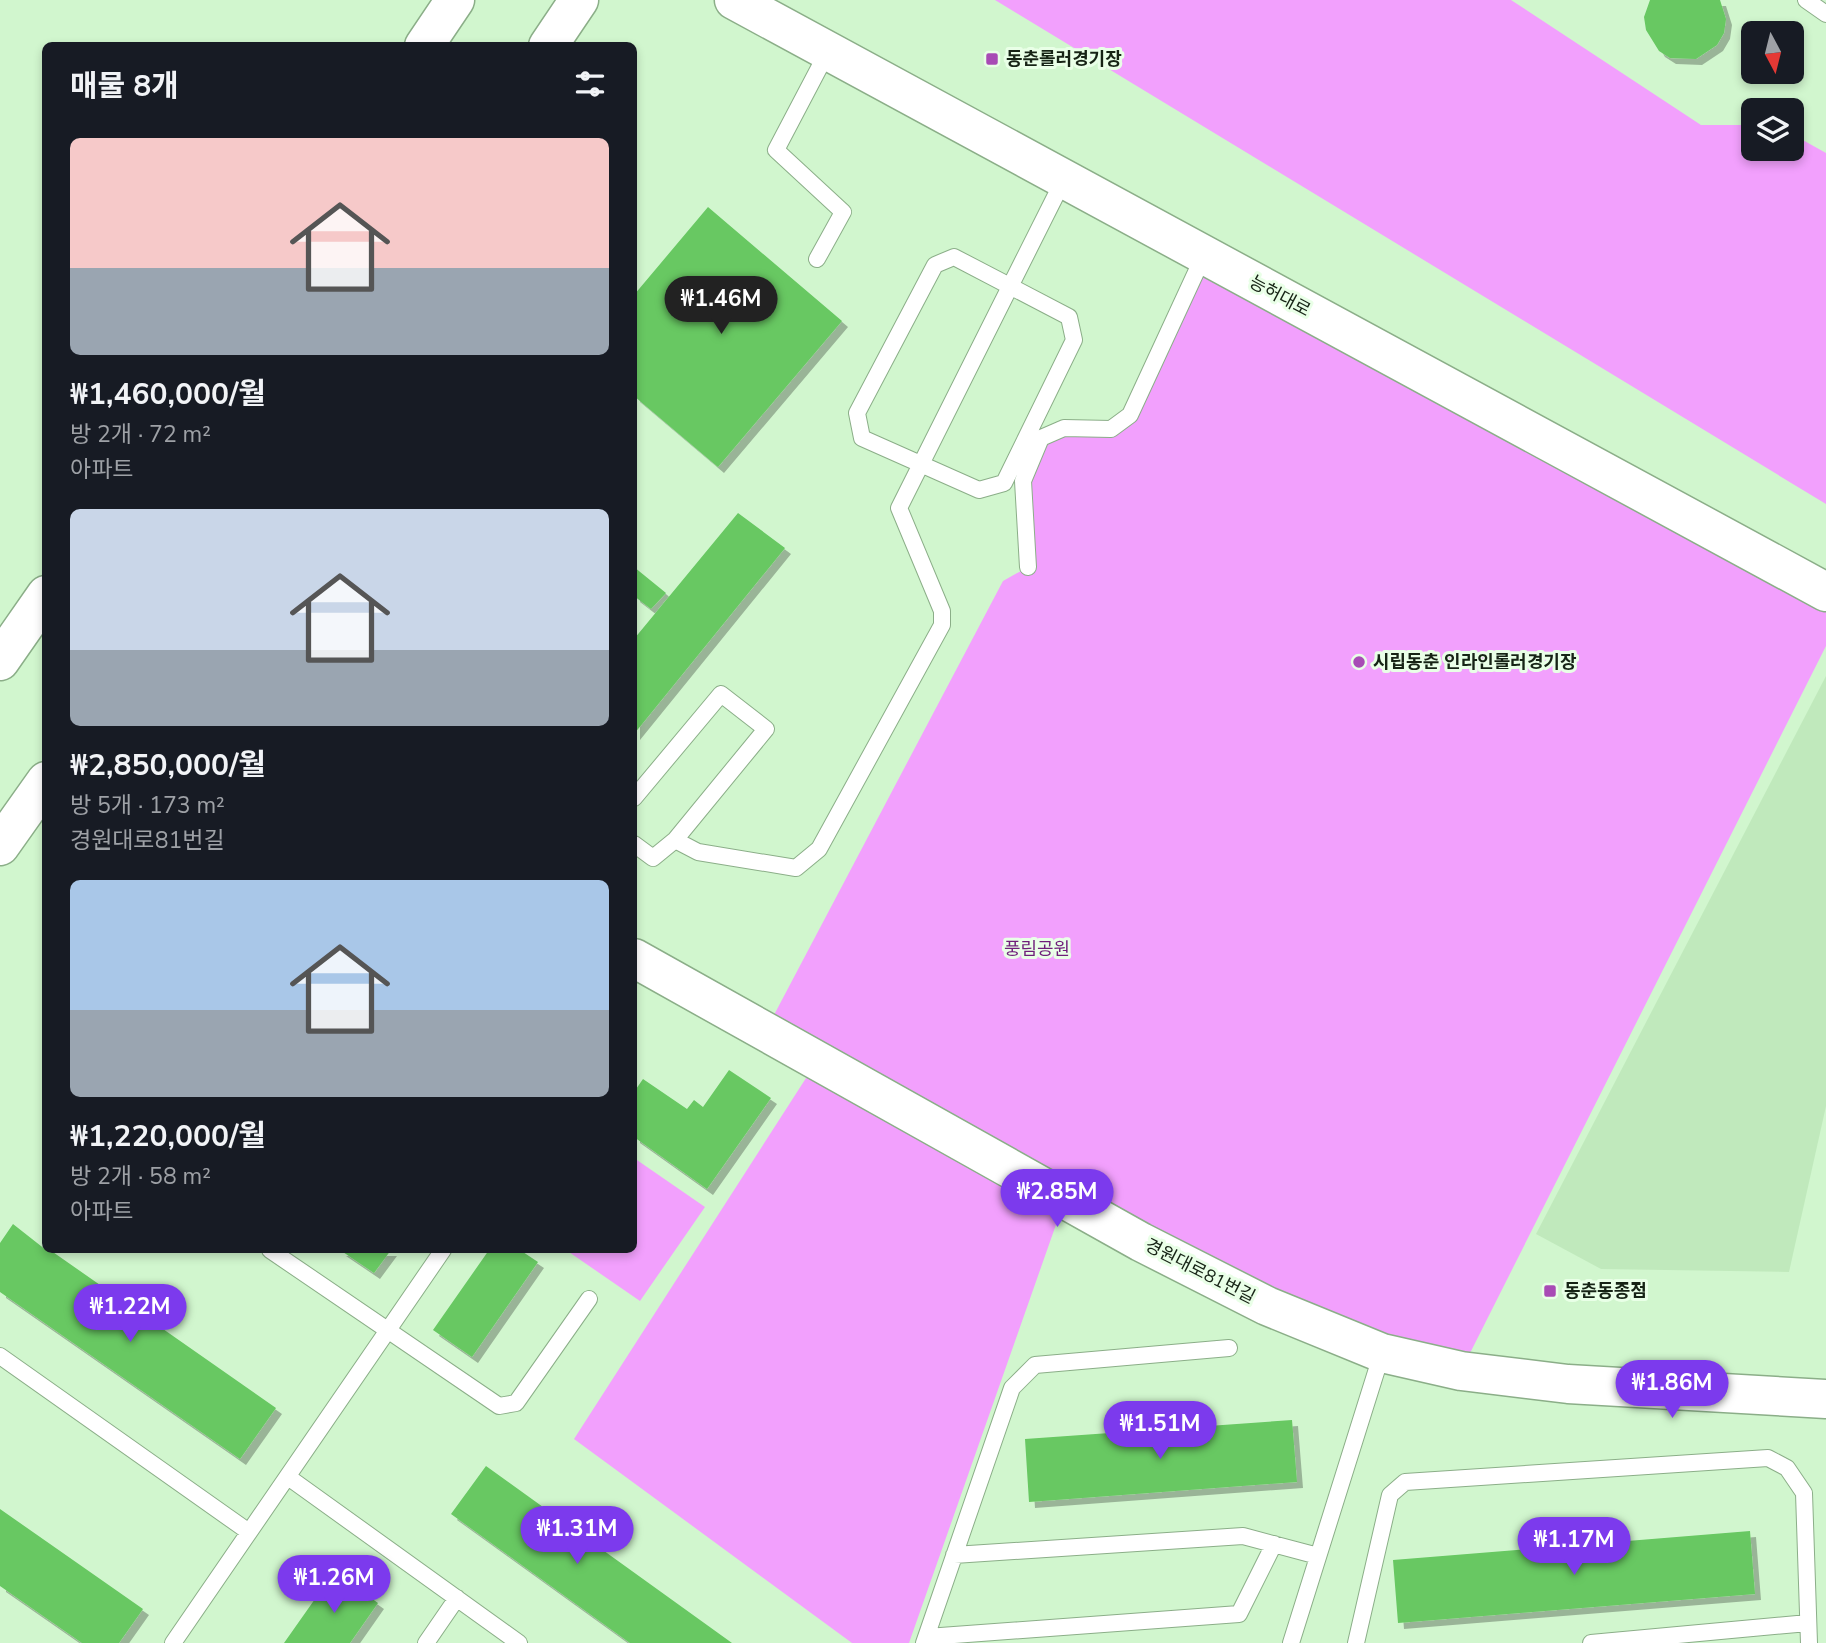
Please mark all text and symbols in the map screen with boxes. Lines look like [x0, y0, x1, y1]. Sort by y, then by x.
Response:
north arrow [1741, 21, 1804, 84]
map controls [1741, 21, 1804, 161]
place label: 동춘롤러경기장 [1006, 47, 1122, 71]
marker: 동춘롤러경기장 [984, 51, 1000, 67]
icon: filters [571, 65, 609, 103]
text: 매물 8개 [70, 66, 179, 107]
button: layers [1741, 98, 1804, 161]
icon: home [277, 184, 403, 310]
street label: 능허대로 [1245, 270, 1315, 322]
pin: ₩1.46M [664, 276, 778, 336]
text: ₩1.46M [681, 283, 761, 314]
text: ₩1,460,000/월 [70, 374, 266, 415]
text: 방 2개 · 72 m² [70, 419, 211, 450]
text: 아파트 [70, 454, 133, 485]
icon: home [277, 555, 403, 681]
place label: 시립동춘 인라인롤러경기장 [1373, 650, 1577, 674]
marker: 시립동춘 인라인롤러경기장 [1351, 654, 1367, 670]
text: ₩2,850,000/월 [70, 745, 266, 786]
text: 방 5개 · 173 m² [70, 790, 225, 821]
text: 경원대로81번길 [70, 825, 225, 856]
icon: home [277, 926, 403, 1052]
park label: 풍림공원 [1004, 937, 1070, 961]
text: ₩1,220,000/월 [70, 1116, 266, 1157]
text: 방 2개 · 58 m² [70, 1161, 211, 1192]
pin: ₩2.85M [1000, 1170, 1114, 1229]
text: ₩2.85M [1017, 1176, 1097, 1207]
text: 아파트 [70, 1196, 133, 1227]
street label: 경원대로81번길 [1141, 1233, 1259, 1309]
place label: 동춘동종점 [1564, 1279, 1647, 1303]
marker: 동춘동종점 [1542, 1283, 1558, 1299]
pin: ₩1.22M [73, 1284, 187, 1344]
text: ₩1.22M [90, 1291, 170, 1322]
pin: ₩1.86M [1615, 1360, 1729, 1420]
text: ₩1.86M [1632, 1367, 1712, 1398]
pin: ₩1.51M [1103, 1402, 1217, 1461]
text: ₩1.51M [1120, 1408, 1200, 1439]
pin: ₩1.31M [520, 1506, 634, 1566]
text: ₩1.31M [537, 1513, 617, 1544]
pin: ₩1.17M [1517, 1518, 1631, 1577]
text: ₩1.17M [1534, 1524, 1614, 1555]
pin: ₩1.26M [277, 1556, 391, 1615]
text: ₩1.26M [294, 1562, 374, 1593]

